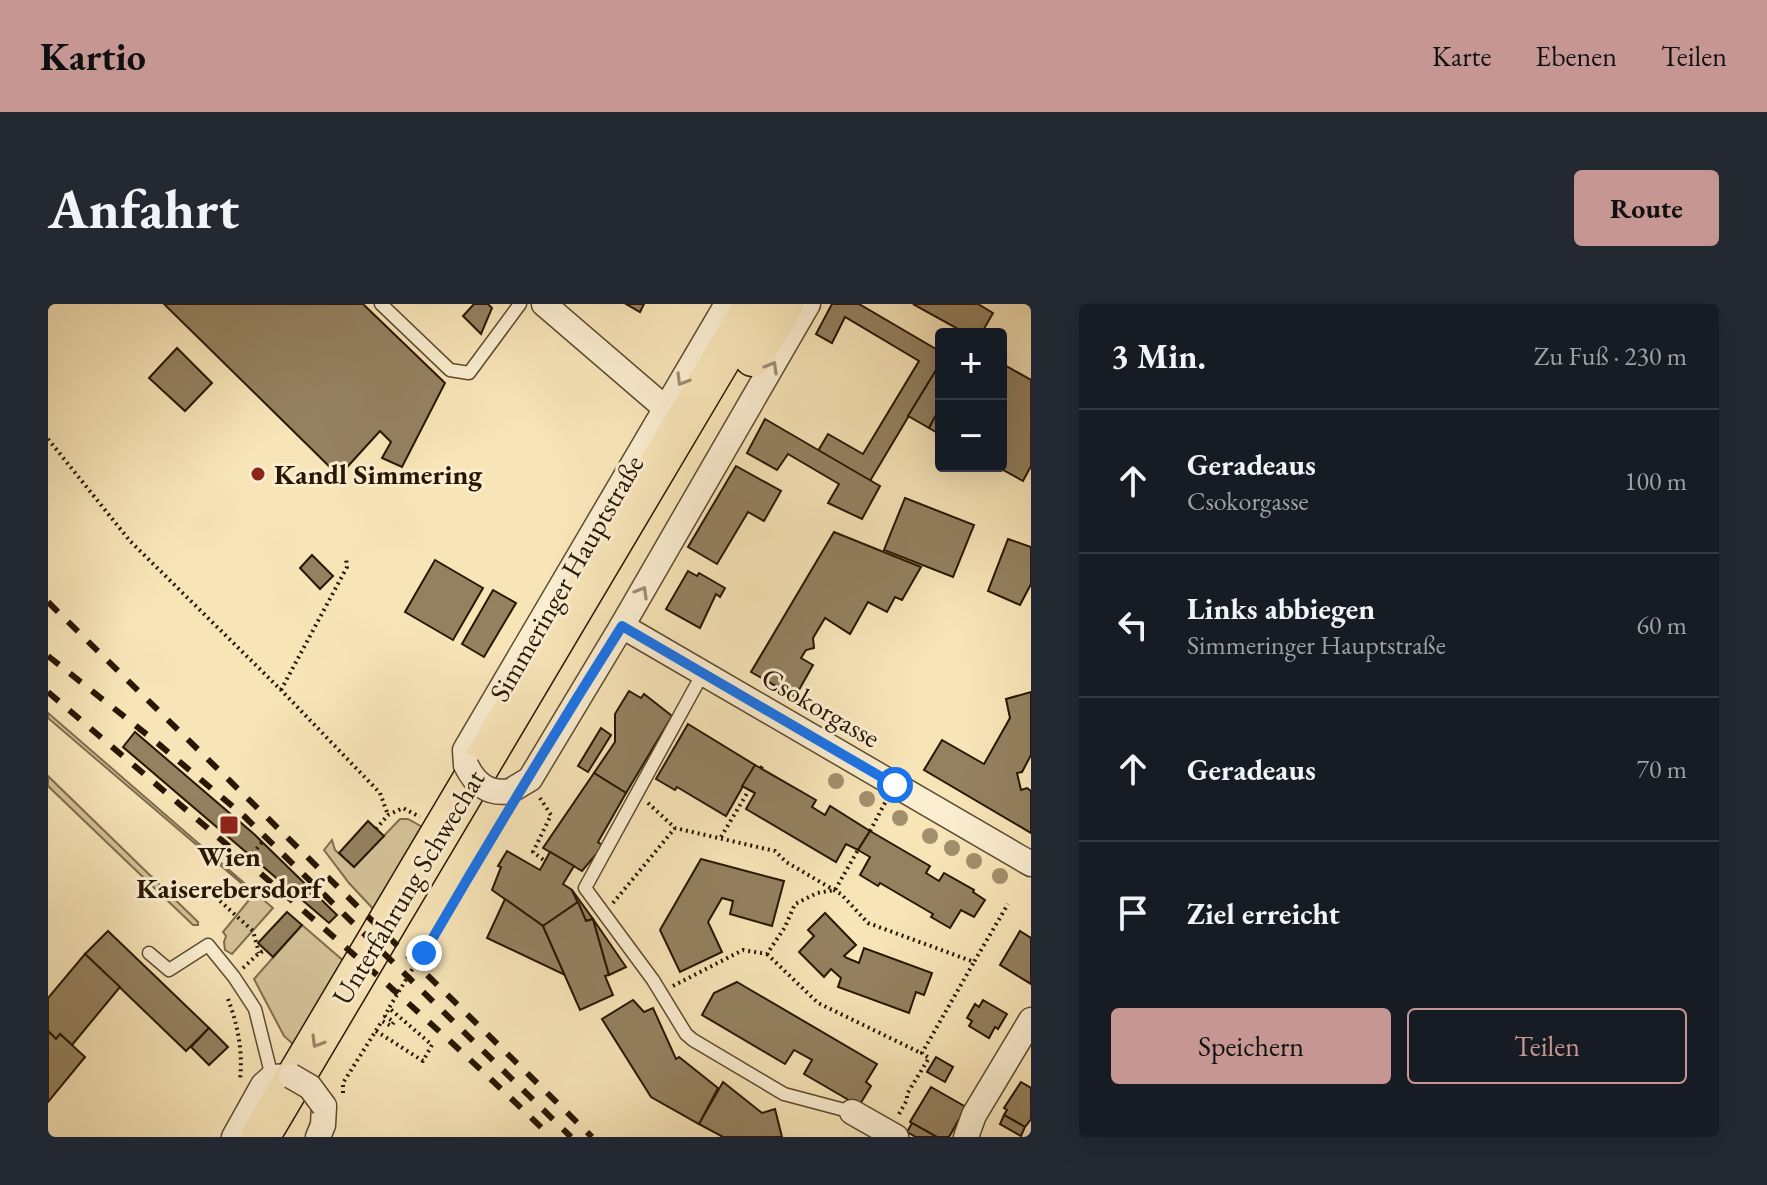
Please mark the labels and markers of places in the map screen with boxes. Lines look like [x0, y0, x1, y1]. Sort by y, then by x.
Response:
place label: Kandl Simmering [274, 456, 483, 492]
marker: Kandl Simmering [249, 465, 267, 483]
marker: Wien Kaiserebersdorf [218, 814, 240, 836]
place label: Wien Kaiserebersdorf [136, 838, 326, 906]

